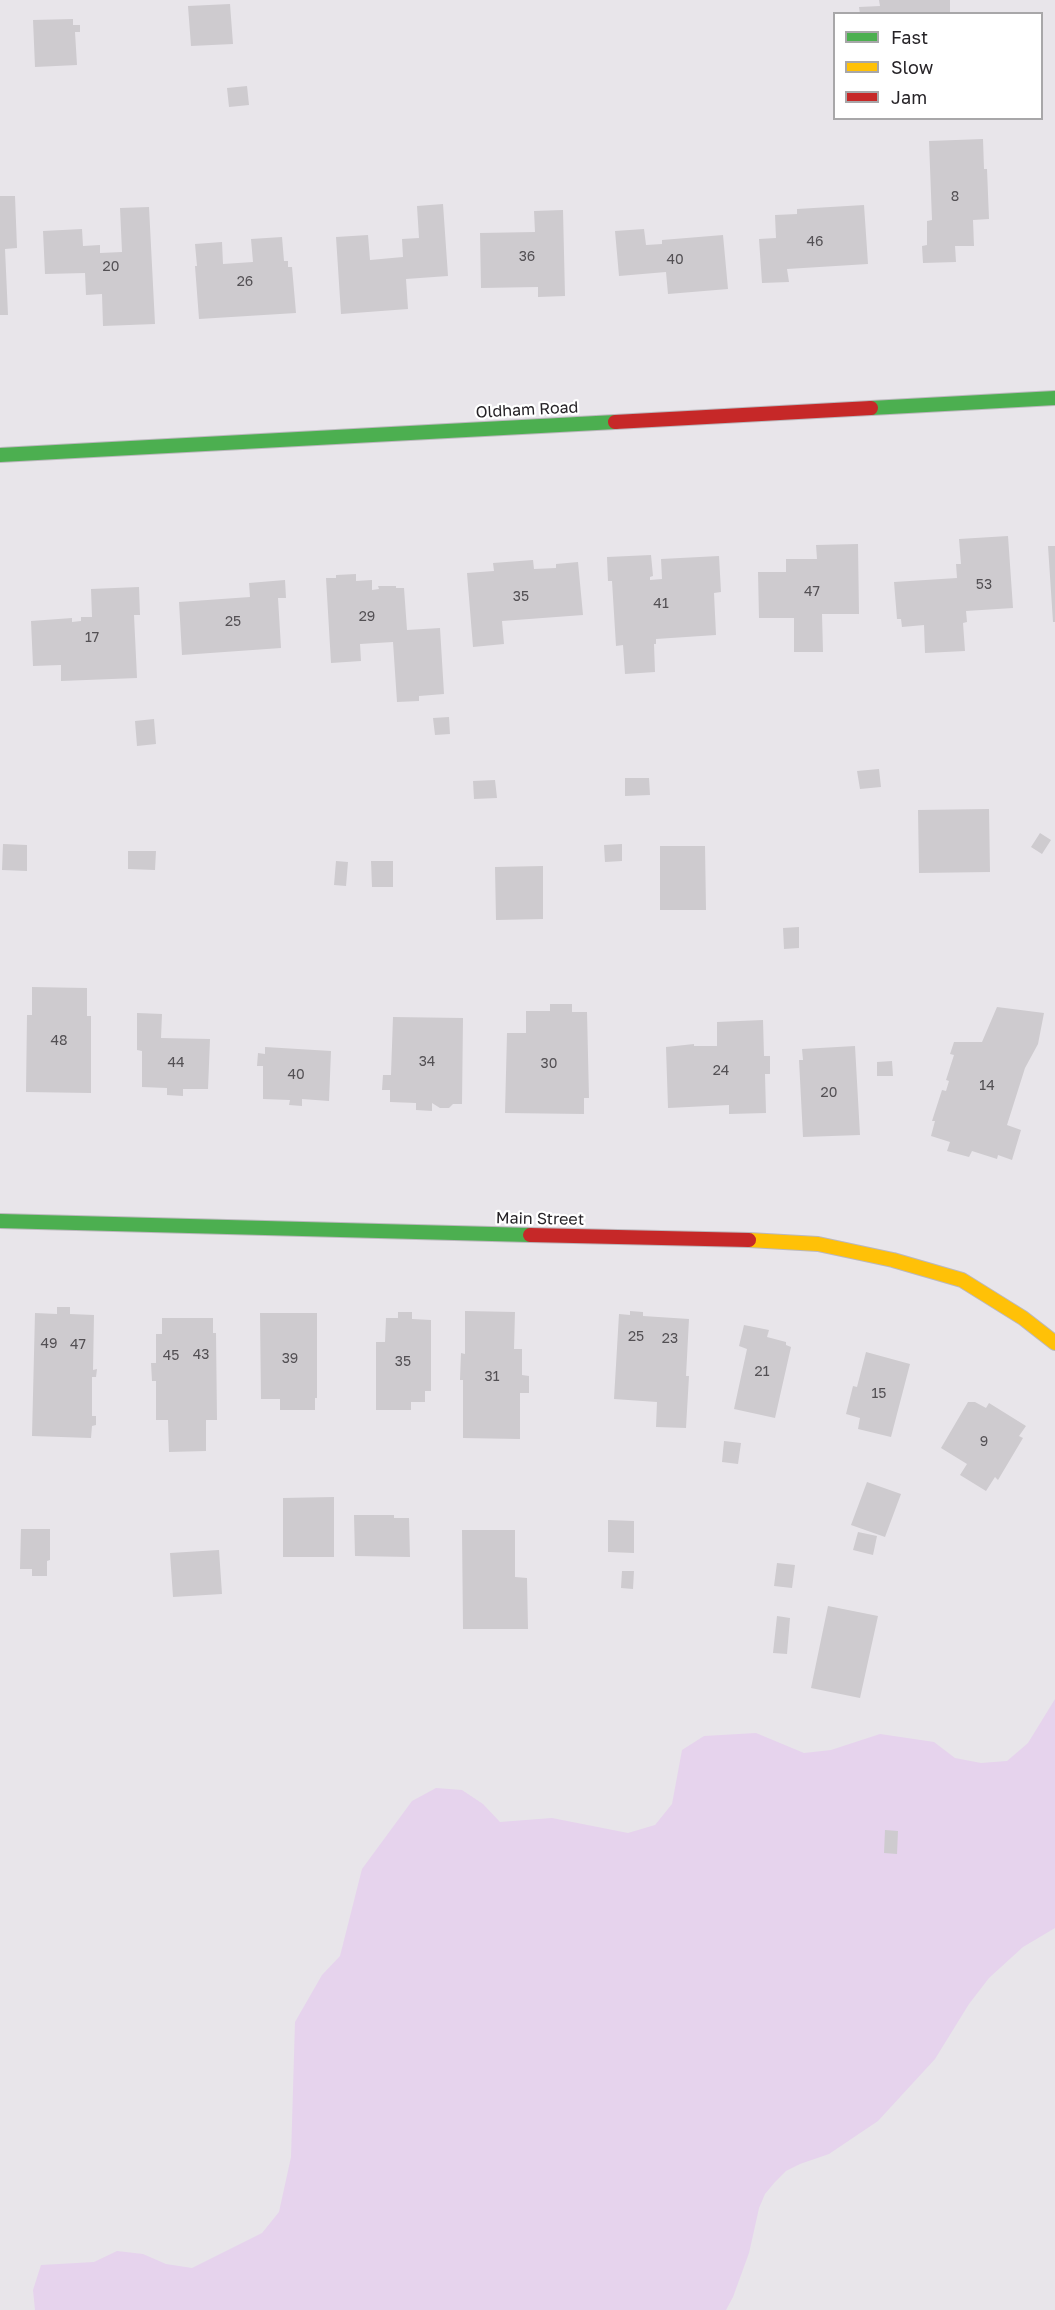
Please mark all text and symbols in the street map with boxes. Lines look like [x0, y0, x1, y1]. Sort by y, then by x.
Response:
legend [833, 12, 1043, 120]
text: Fast [891, 26, 928, 48]
text: Slow [891, 56, 933, 78]
text: Jam [891, 86, 927, 108]
house number: 8 [951, 189, 959, 205]
house number: 46 [806, 234, 824, 250]
house number: 36 [519, 249, 535, 265]
house number: 40 [666, 252, 684, 268]
house number: 20 [103, 259, 119, 275]
house number: 26 [237, 274, 253, 290]
street label: Oldham Road [475, 398, 579, 422]
house number: 53 [976, 577, 992, 593]
house number: 47 [804, 584, 820, 600]
house number: 35 [513, 589, 529, 605]
house number: 41 [653, 596, 669, 612]
house number: 29 [359, 609, 375, 625]
house number: 25 [225, 614, 241, 630]
house number: 17 [85, 630, 99, 646]
house number: 48 [50, 1033, 68, 1049]
house number: 34 [419, 1054, 435, 1070]
house number: 44 [167, 1055, 185, 1071]
house number: 30 [541, 1056, 557, 1072]
house number: 24 [713, 1063, 729, 1079]
house number: 40 [287, 1067, 305, 1083]
house number: 14 [979, 1078, 995, 1094]
house number: 20 [821, 1085, 837, 1101]
street label: Main Street [496, 1209, 584, 1229]
house number: 25 [628, 1329, 644, 1345]
house number: 23 [662, 1331, 678, 1347]
house number: 49 [40, 1336, 58, 1352]
house number: 47 [70, 1337, 86, 1353]
house number: 43 [193, 1347, 209, 1363]
house number: 45 [163, 1348, 179, 1364]
house number: 39 [282, 1351, 298, 1367]
house number: 35 [395, 1354, 411, 1370]
house number: 21 [755, 1364, 769, 1380]
house number: 31 [485, 1369, 499, 1385]
house number: 15 [872, 1386, 886, 1402]
house number: 9 [980, 1434, 988, 1450]

